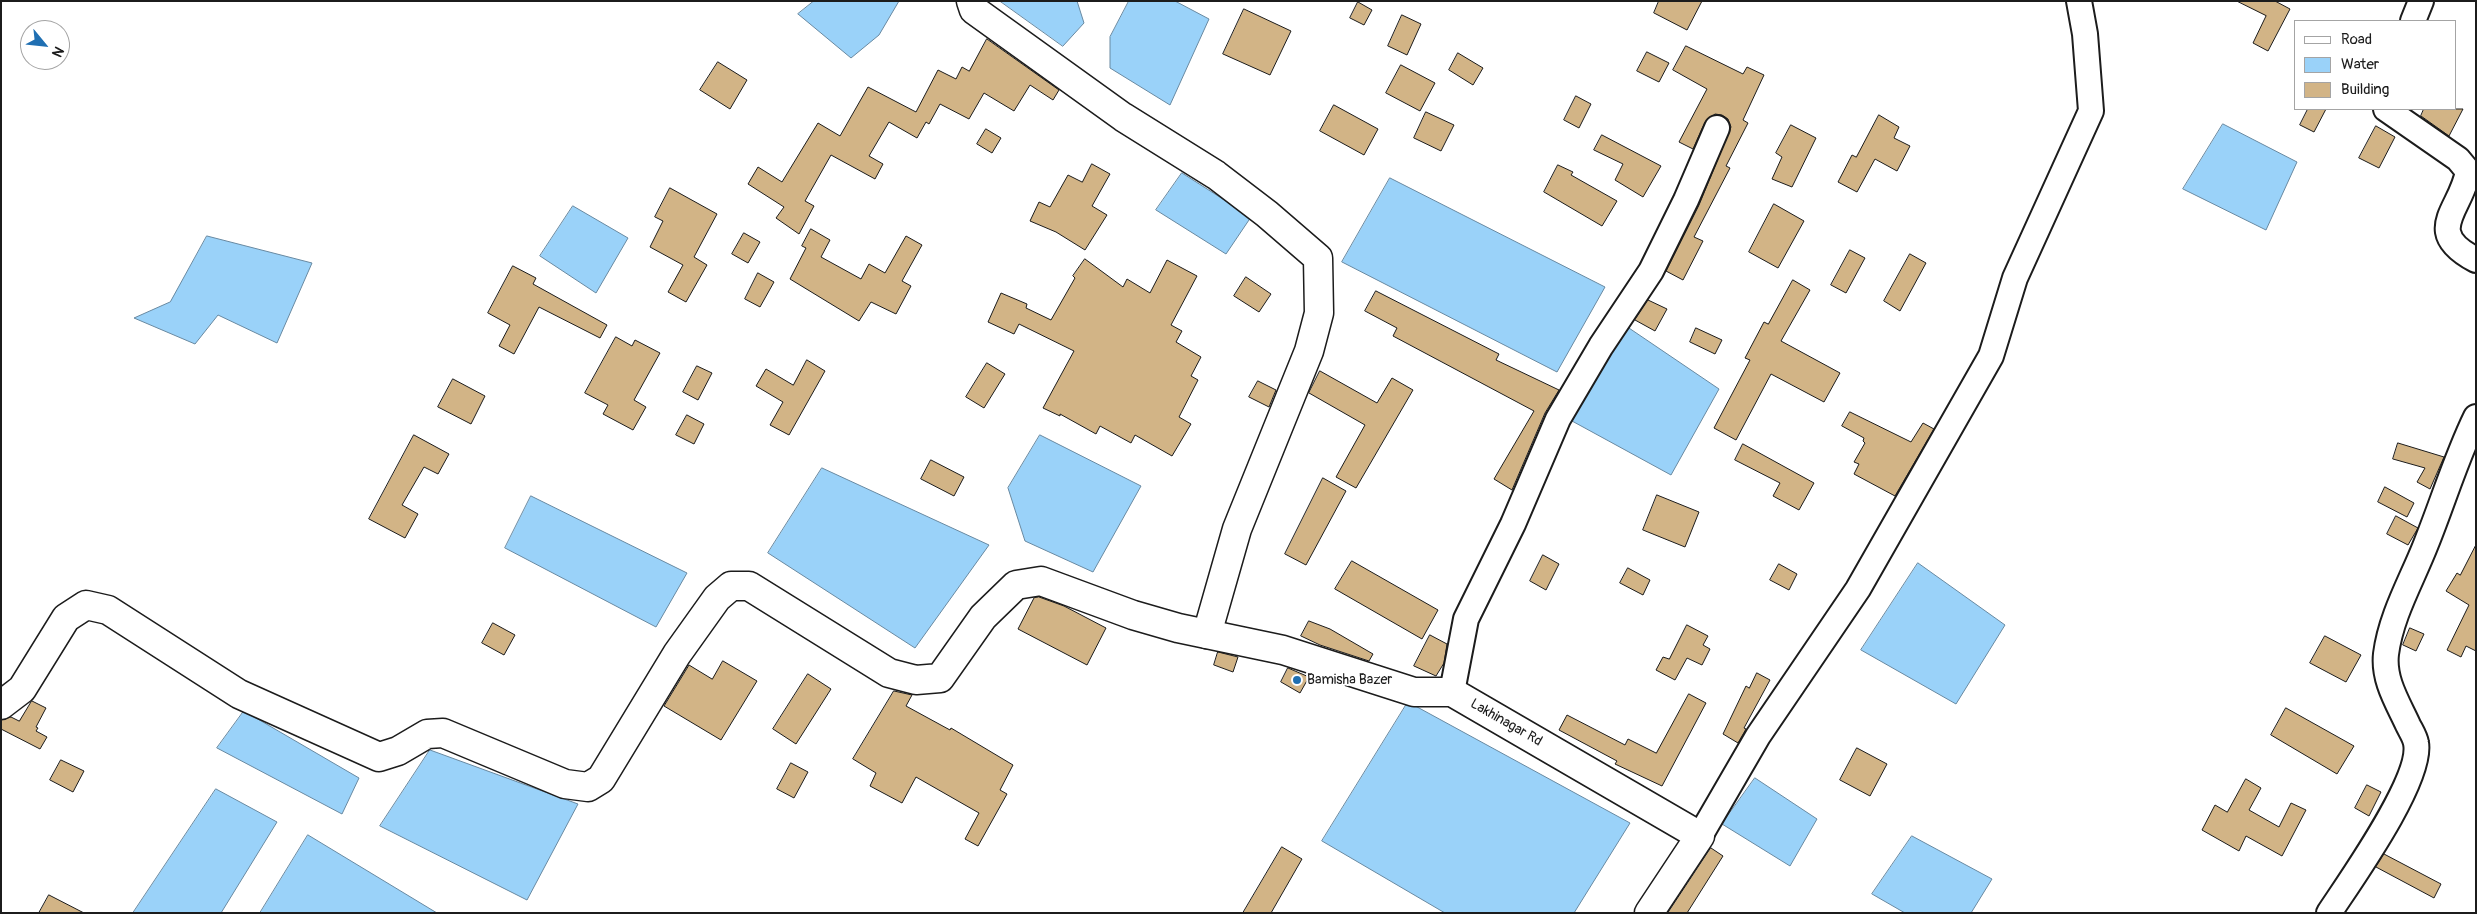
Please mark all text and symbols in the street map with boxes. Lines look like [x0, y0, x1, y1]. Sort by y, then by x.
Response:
north arrow [20, 20, 70, 70]
legend [2294, 20, 2457, 110]
text: Road [2341, 30, 2372, 49]
text: N [48, 44, 68, 60]
text: Water [2341, 55, 2379, 74]
text: Building [2341, 80, 2389, 99]
place label: Bamisha Bazer [1307, 672, 1392, 688]
marker: Bamisha Bazer [1291, 674, 1303, 686]
street label: Lakhinagar Rd [1467, 696, 1545, 750]

